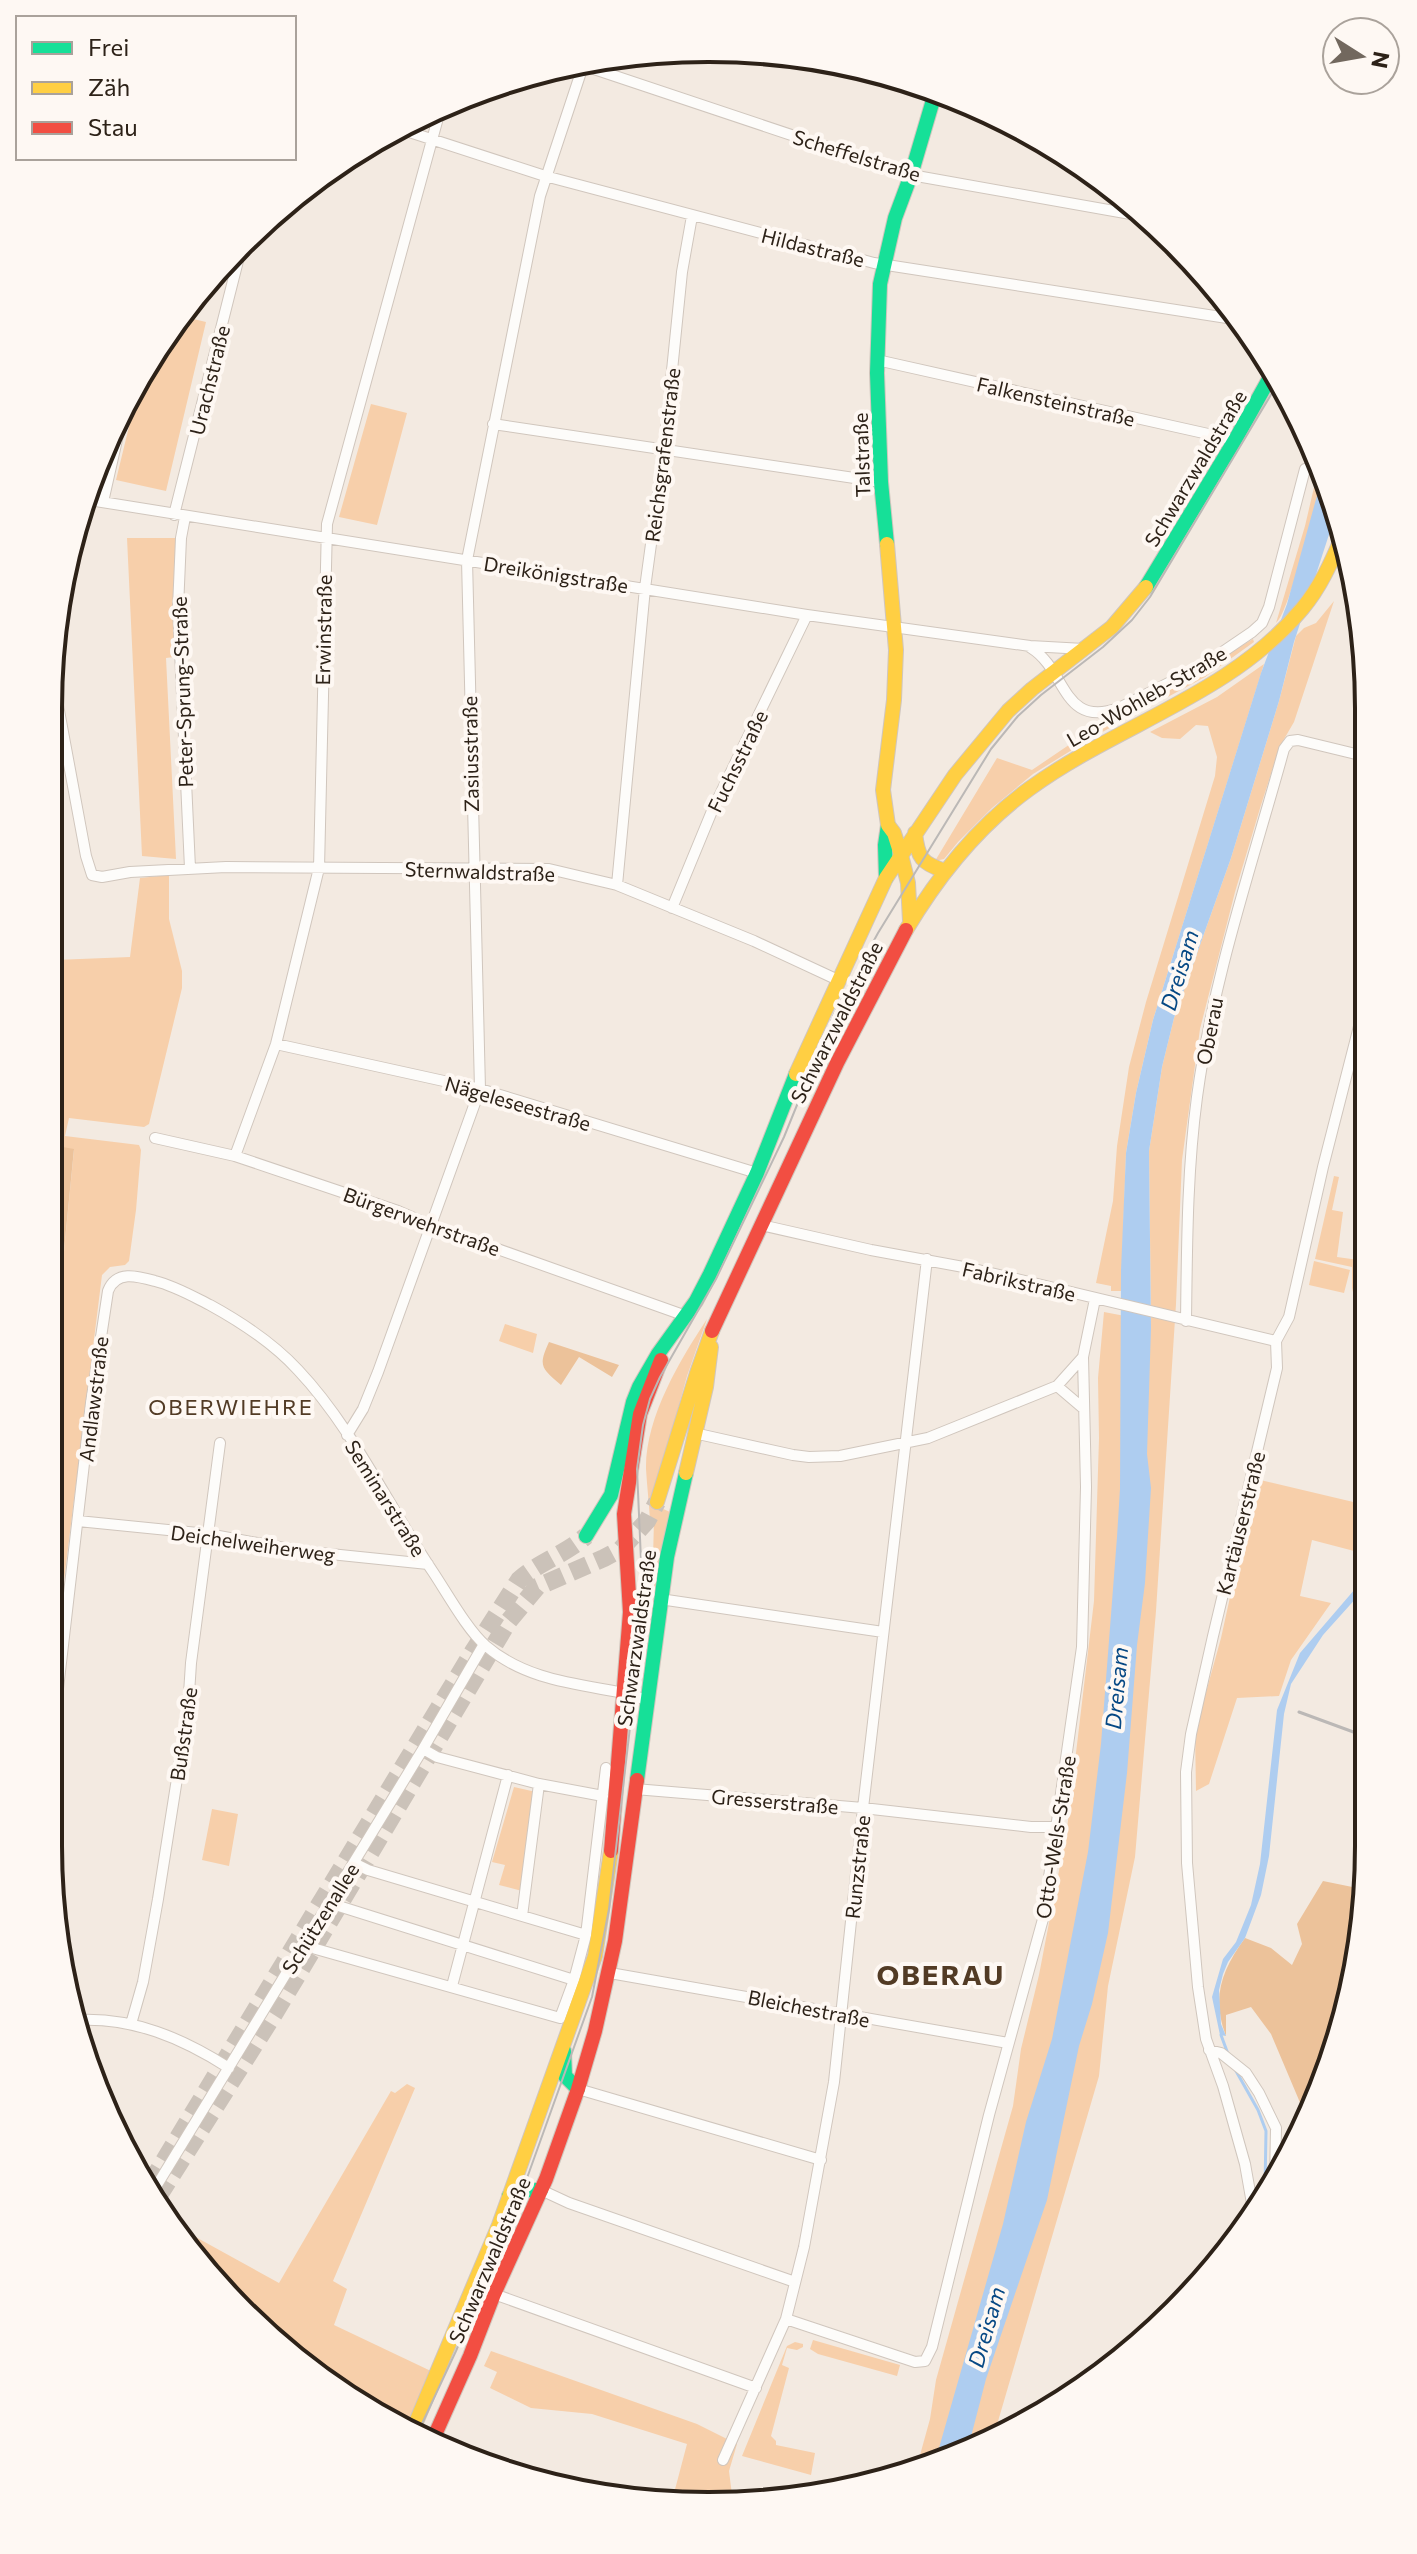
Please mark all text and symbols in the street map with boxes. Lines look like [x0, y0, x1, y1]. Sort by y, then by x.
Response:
legend [16, 16, 296, 160]
north arrow [1321, 16, 1401, 96]
text: Frei [88, 32, 129, 61]
text: N [1366, 49, 1396, 71]
text: Zäh [88, 72, 130, 101]
text: Stau [88, 112, 138, 141]
street label: Scheffelstraße [790, 124, 924, 186]
street label: Hildastraße [759, 223, 867, 271]
street label: Urachstraße [184, 323, 234, 437]
street label: Reichsgrafenstraße [639, 366, 685, 544]
street label: Falkensteinstraße [975, 371, 1137, 431]
street label: Schwarzwaldstraße [1139, 385, 1251, 551]
street label: Talstraße [848, 412, 874, 498]
street label: Dreikönigstraße [482, 551, 630, 597]
street label: Erwinstraße [310, 574, 336, 686]
street label: Peter-Sprung-Straße [167, 596, 197, 788]
street label: Leo-Wohleb-Straße [1062, 641, 1230, 751]
street label: Zasiusstraße [457, 696, 483, 812]
street label: Fuchsstraße [702, 706, 772, 816]
street label: Sternwaldstraße [404, 856, 556, 886]
water label: Dreisam [1154, 927, 1204, 1013]
street label: Schwarzwaldstraße [785, 937, 887, 1107]
street label: Oberau [1191, 995, 1227, 1067]
street label: Nägeleseestraße [442, 1071, 594, 1135]
street label: Bürgerwehrstraße [340, 1182, 504, 1260]
street label: Fabrikstraße [960, 1256, 1078, 1306]
street label: Andlawstraße [73, 1335, 113, 1463]
district label: OBERWIEHRE [148, 1393, 314, 1420]
street label: Seminarstraße [341, 1435, 431, 1561]
street label: Kartäuserstraße [1211, 1449, 1269, 1597]
street label: Deichelweiherweg [169, 1520, 337, 1566]
street label: Schwarzwaldstraße [612, 1548, 660, 1728]
water label: Dreisam [1099, 1646, 1133, 1730]
street label: Bußstraße [165, 1686, 201, 1782]
street label: Otto-Wels-Straße [1030, 1754, 1080, 1920]
street label: Gresserstraße [711, 1783, 839, 1819]
street label: Runzstraße [840, 1814, 874, 1920]
street label: Schützenallee [276, 1858, 364, 1978]
district label: OBERAU [876, 1957, 1006, 1991]
street label: Bleichestraße [746, 1984, 872, 2032]
street label: Schwarzwaldstraße [443, 2173, 535, 2347]
water label: Dreisam [962, 2284, 1010, 2370]

